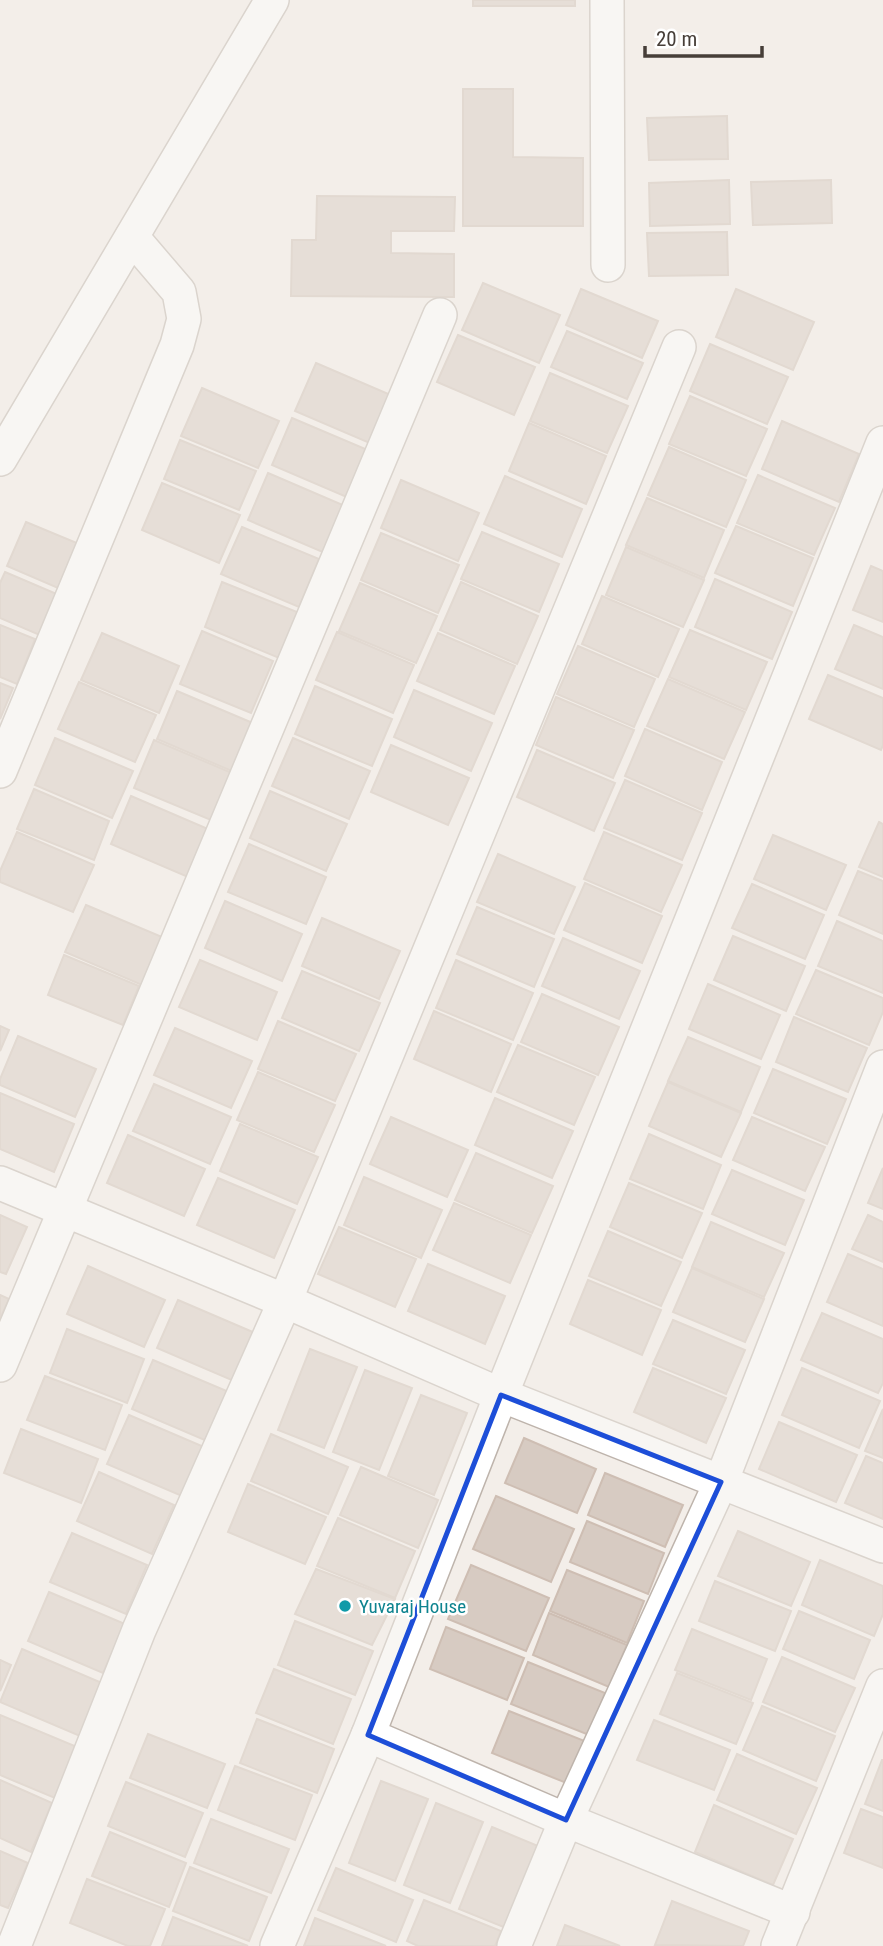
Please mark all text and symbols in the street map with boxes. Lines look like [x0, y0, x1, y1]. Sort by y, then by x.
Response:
scale bar [645, 14, 762, 58]
text: 20 m [656, 27, 697, 51]
place label: Yuvaraj House [359, 1595, 466, 1618]
marker: Yuvaraj House [337, 1598, 353, 1614]

